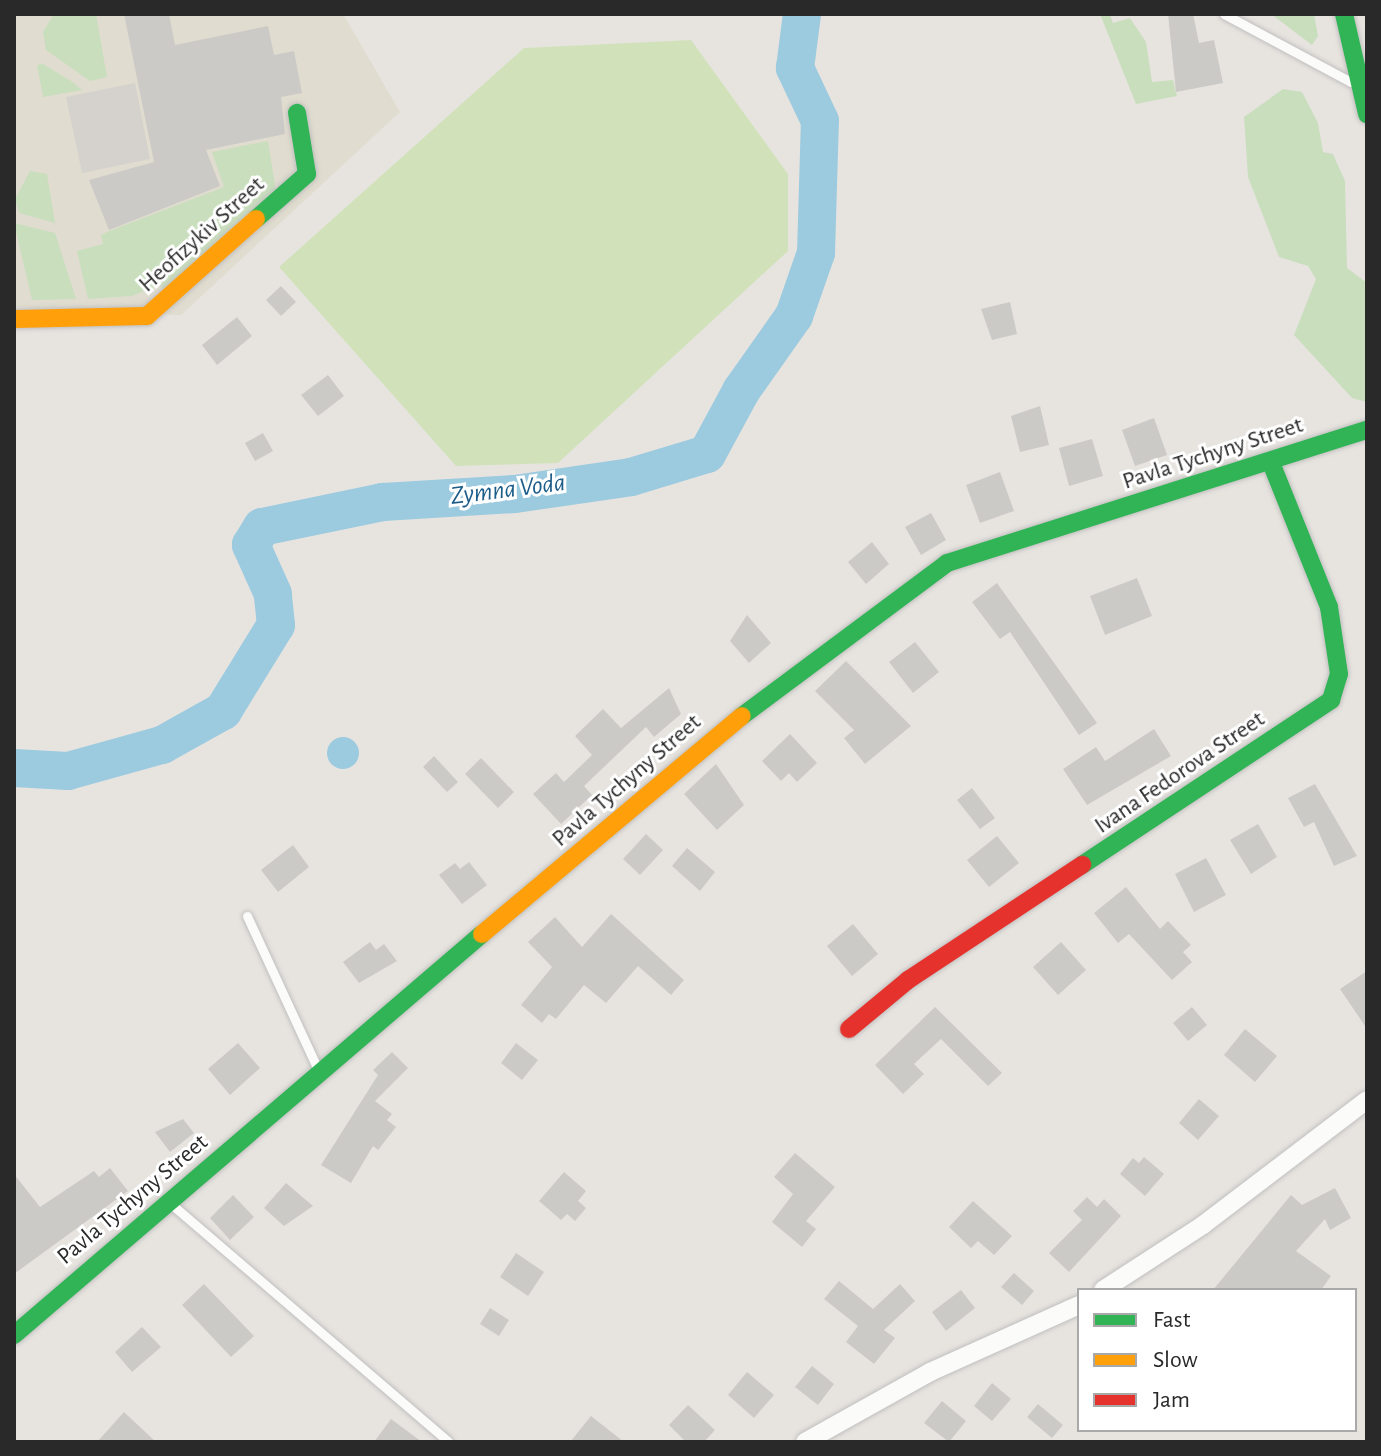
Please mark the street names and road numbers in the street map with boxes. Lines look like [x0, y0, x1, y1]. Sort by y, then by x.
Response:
street label: Heofizykiv Street [133, 171, 271, 299]
street label: Pavla Tychyny Street [1119, 411, 1307, 497]
street label: Ivana Fedorova Street [1090, 705, 1270, 841]
street label: Pavla Tychyny Street [547, 708, 707, 854]
street label: Pavla Tychyny Street [52, 1129, 214, 1271]

